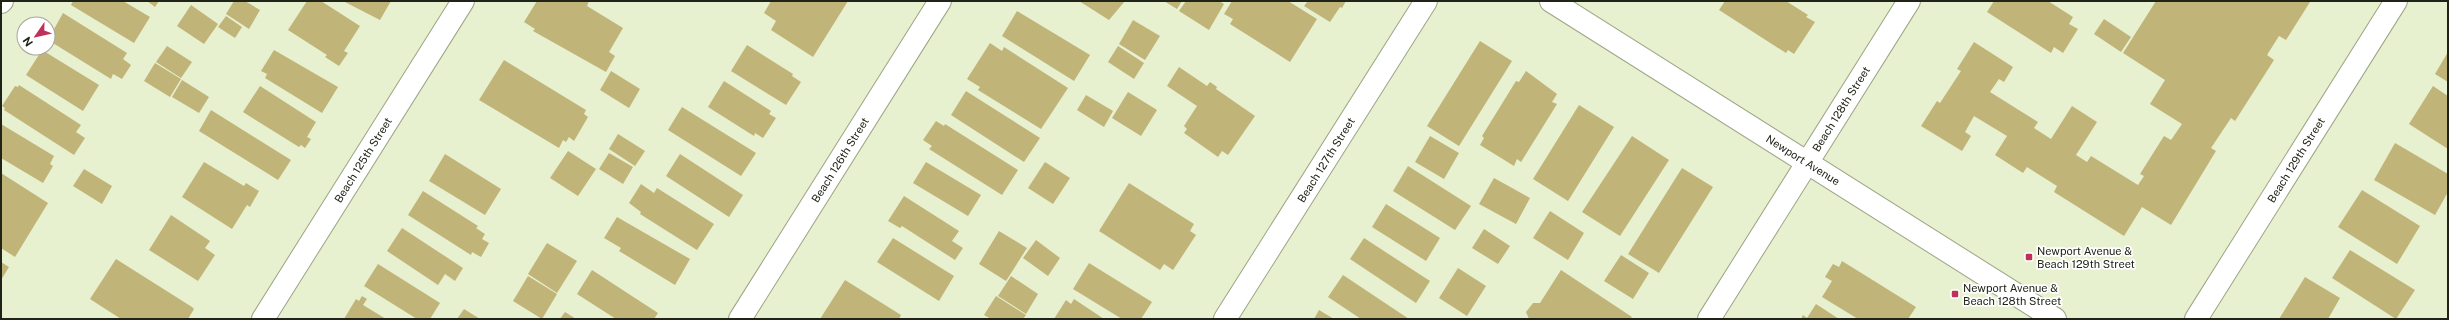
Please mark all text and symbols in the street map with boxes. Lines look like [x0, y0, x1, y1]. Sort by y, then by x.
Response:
north arrow [16, 16, 56, 56]
text: N [20, 35, 35, 49]
street label: Beach 128th Street [1810, 64, 1872, 154]
street label: Beach 125th Street [332, 115, 394, 205]
street label: Beach 126th Street [809, 115, 871, 205]
street label: Beach 127th Street [1295, 115, 1357, 205]
street label: Beach 129th Street [2265, 115, 2327, 205]
street label: Newport Avenue [1764, 132, 1842, 188]
place label: Newport Avenue & Beach 129th Street [2037, 245, 2135, 270]
marker: Newport Avenue & Beach 129th Street [2024, 252, 2034, 262]
place label: Newport Avenue & Beach 128th Street [1963, 282, 2061, 307]
marker: Newport Avenue & Beach 128th Street [1950, 289, 1960, 299]

